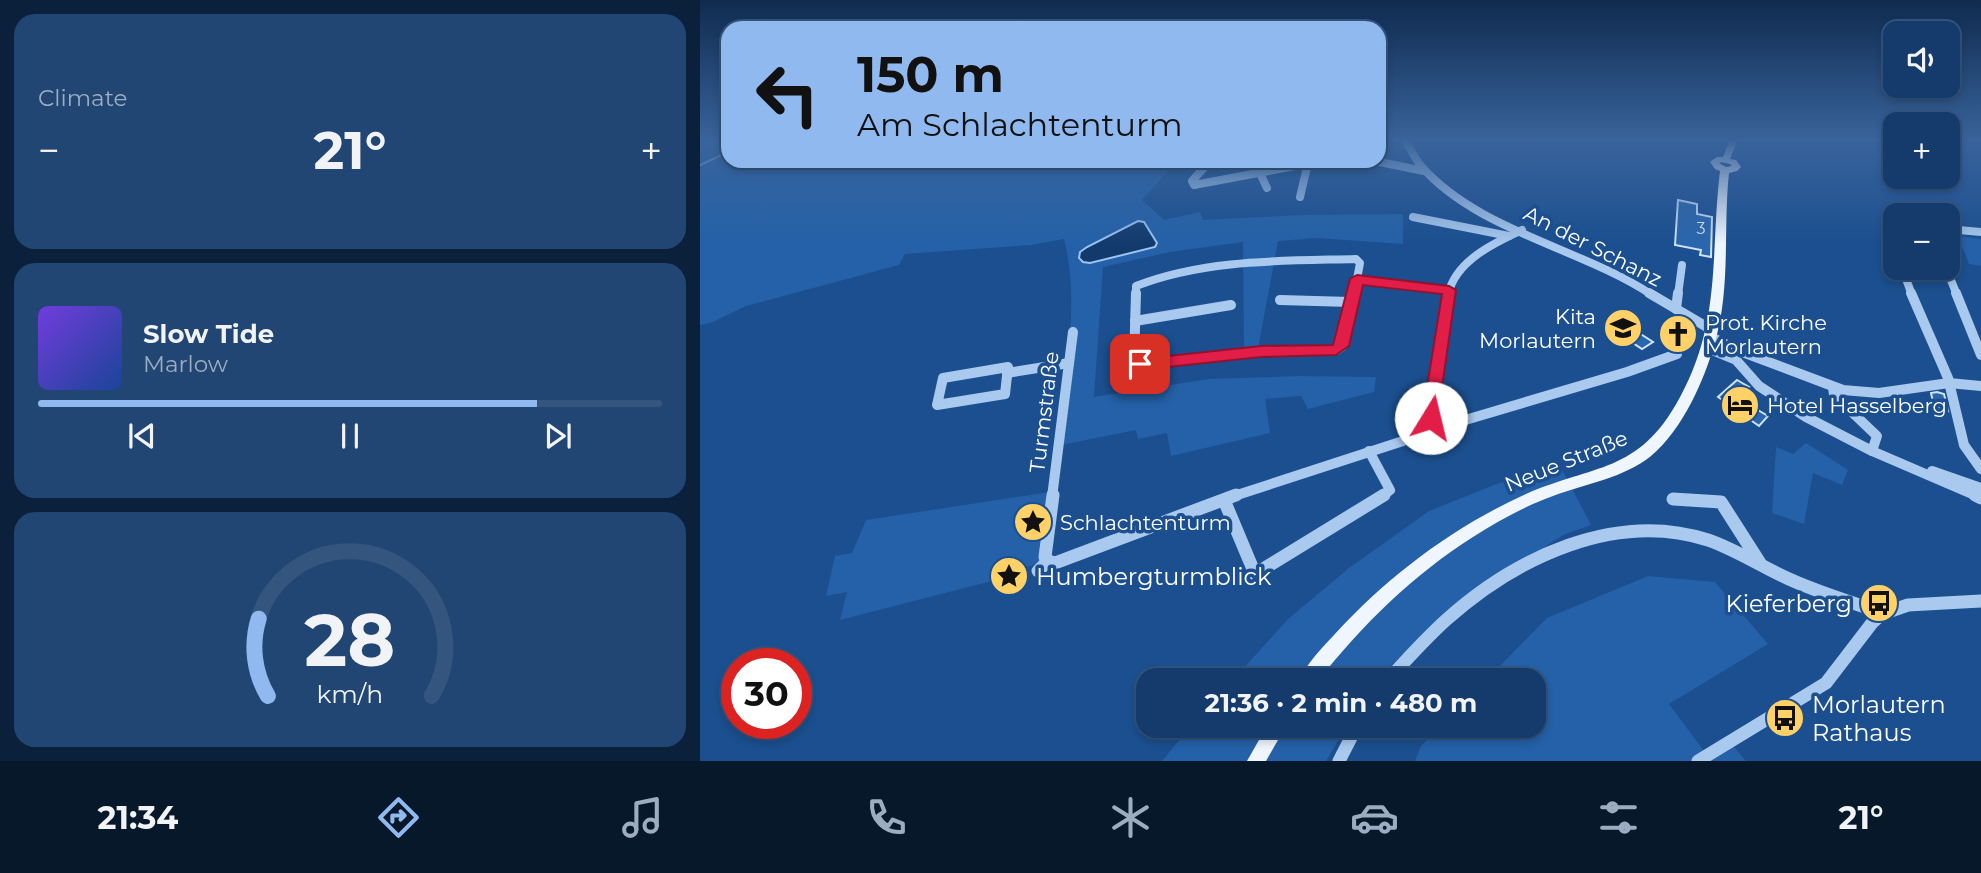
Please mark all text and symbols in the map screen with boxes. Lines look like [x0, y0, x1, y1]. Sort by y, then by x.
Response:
map controls [1883, 21, 1960, 280]
button: sound [1883, 21, 1960, 98]
text: 150 m [857, 45, 1004, 104]
icon: left [742, 49, 833, 140]
text: Climate [38, 84, 127, 112]
text: Am Schlachtenturm [857, 105, 1183, 144]
button: + [1883, 112, 1960, 189]
text: 21° [314, 119, 386, 182]
text: − [38, 127, 60, 174]
text: + [640, 127, 662, 174]
street label: An der Schanz [1520, 200, 1666, 292]
button: − [1883, 203, 1960, 280]
house number: 3 [1696, 219, 1706, 238]
place label: Kita Morlautern [1479, 304, 1596, 353]
school or university icon: Kita Morlautern [1602, 307, 1644, 349]
place label: Prot. Kirche Morlautern [1705, 310, 1827, 359]
church icon: Prot. Kirche Morlautern [1657, 313, 1699, 355]
text: Slow Tide [143, 318, 274, 350]
pin [1110, 334, 1170, 394]
icon: arrive [1121, 345, 1159, 383]
text: Marlow [143, 350, 228, 378]
street label: Turmstraße [1024, 350, 1064, 474]
position arrow [1394, 381, 1468, 455]
hotel icon: Hotel Hasselberg [1719, 384, 1761, 426]
place label: Hotel Hasselberg [1767, 393, 1947, 418]
icon: previous [123, 417, 161, 455]
icon: pause [331, 417, 369, 455]
icon: next [539, 417, 577, 455]
street label: Neue Straße [1501, 425, 1631, 497]
place icon: Schlachtenturm [1012, 501, 1054, 543]
place label: Schlachtenturm [1060, 510, 1231, 535]
place icon: Humbergturmblick [988, 555, 1030, 597]
place label: Humbergturmblick [1036, 562, 1272, 591]
bus stop icon: Kieferberg [1858, 582, 1900, 624]
place label: Kieferberg [1726, 589, 1852, 618]
text: 28 [305, 596, 396, 684]
speed limit sign: 30 [721, 648, 812, 739]
text: km/h [317, 678, 383, 708]
text: 21:36 · 2 min · 480 m [1205, 687, 1477, 719]
place label: Morlautern Rathaus [1812, 690, 1946, 747]
bus stop icon: Morlautern Rathaus [1764, 697, 1806, 739]
icon: directions [374, 793, 423, 842]
icon: music [618, 793, 667, 842]
icon: phone [862, 793, 911, 842]
icon: climate [1106, 793, 1155, 842]
icon: car [1350, 793, 1399, 842]
icon: filters [1594, 793, 1643, 842]
text: 21:34 [98, 798, 178, 837]
text: 21° [1839, 798, 1883, 837]

